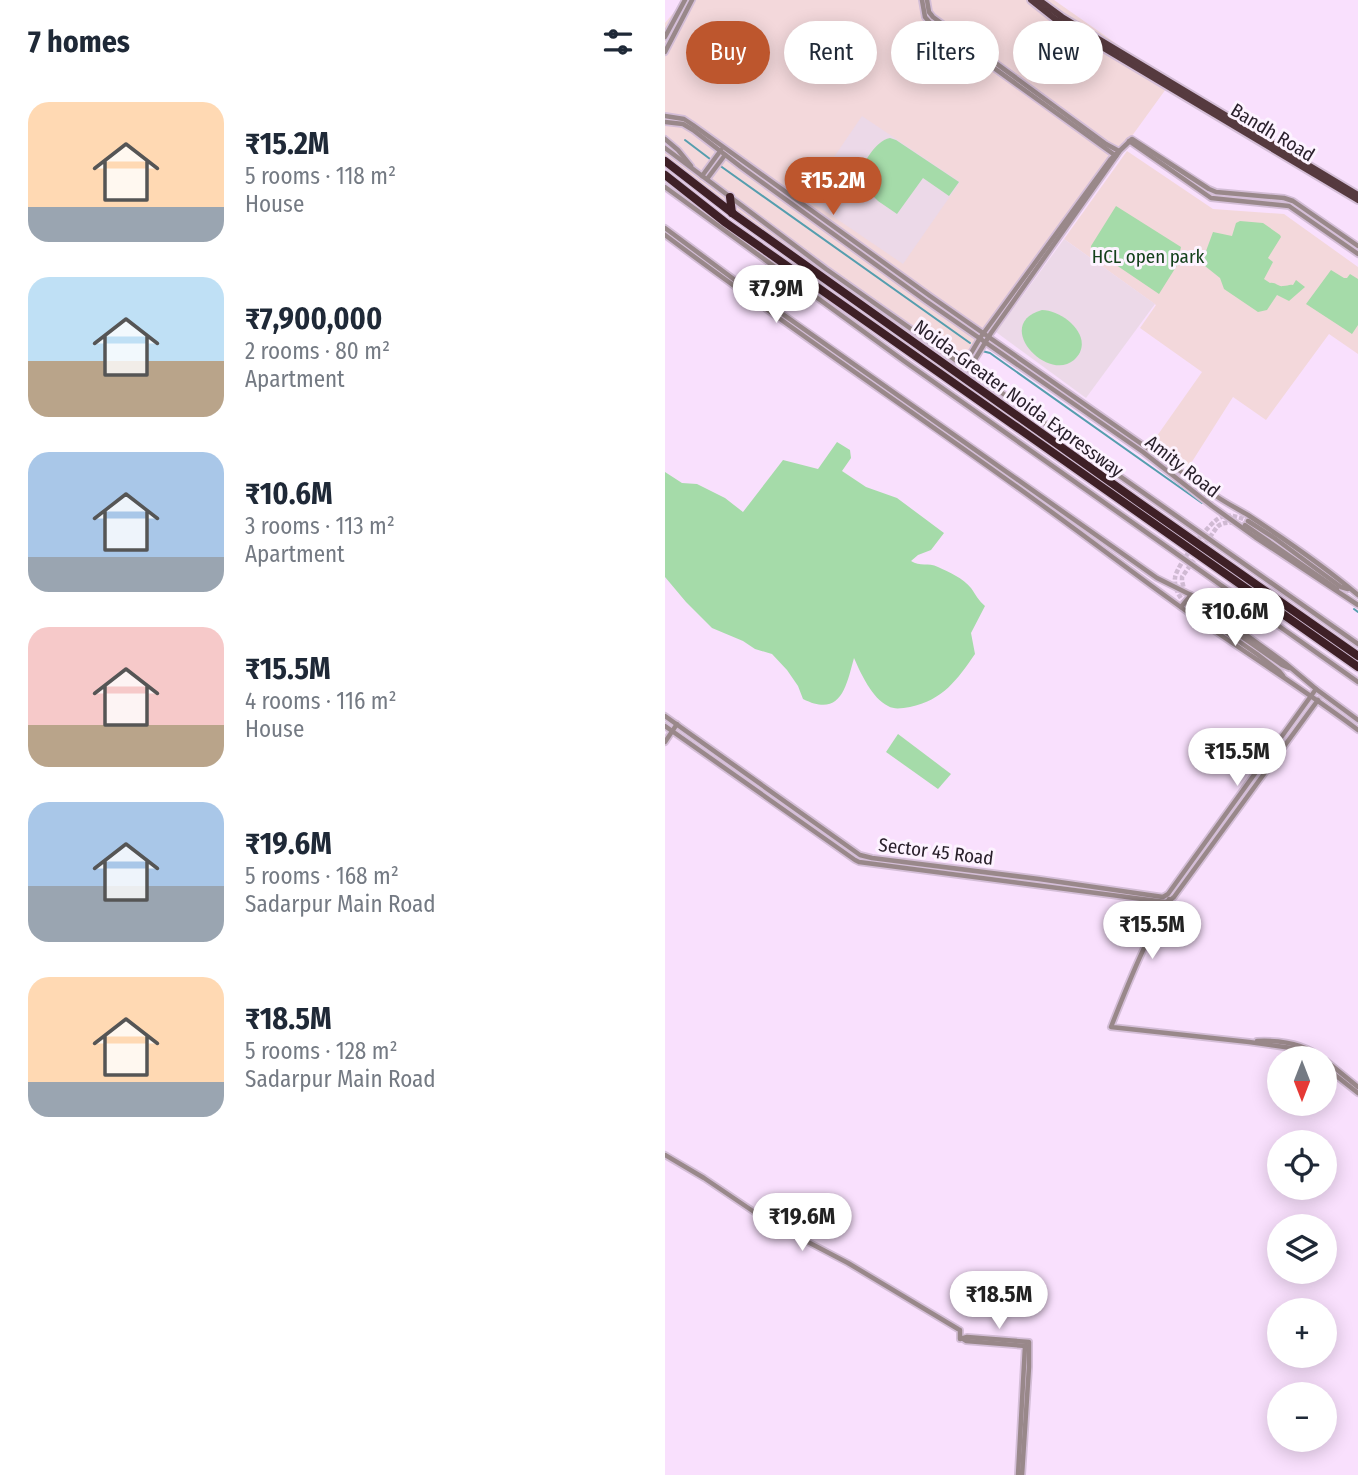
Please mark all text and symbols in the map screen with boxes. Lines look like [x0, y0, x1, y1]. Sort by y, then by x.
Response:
chip: Buy [686, 21, 770, 84]
chip: Rent [784, 21, 877, 84]
chip: Filters [891, 21, 999, 84]
chip: New [1013, 21, 1103, 84]
icon: filters [599, 23, 637, 61]
text: 7 homes [28, 24, 130, 60]
street label: Bandh Road [1227, 98, 1319, 166]
text: ₹15.2M [245, 126, 329, 162]
icon: home [84, 130, 168, 214]
pin: ₹15.2M [776, 158, 890, 217]
text: 5 rooms · 118 m² [245, 162, 396, 190]
text: ₹15.2M [801, 166, 865, 194]
text: House [245, 190, 304, 218]
park label: HCL open park [1092, 245, 1205, 268]
pin: ₹7.9M [727, 266, 825, 325]
text: ₹7.9M [749, 274, 803, 302]
text: ₹7,900,000 [245, 301, 382, 337]
icon: home [84, 305, 168, 389]
street label: Noida-Greater Noida Expressway [909, 315, 1128, 482]
text: 2 rooms · 80 m² [245, 337, 390, 365]
text: Apartment [245, 365, 345, 393]
street label: Amity Road [1141, 430, 1224, 503]
text: ₹10.6M [245, 476, 333, 512]
icon: home [84, 480, 168, 564]
text: 3 rooms · 113 m² [245, 512, 395, 540]
text: Apartment [245, 540, 345, 568]
pin: ₹10.6M [1178, 588, 1292, 648]
text: ₹10.6M [1201, 597, 1269, 625]
text: ₹15.5M [245, 651, 331, 687]
icon: home [84, 655, 168, 739]
text: 4 rooms · 116 m² [245, 687, 397, 715]
text: House [245, 715, 304, 743]
pin: ₹15.5M [1180, 728, 1294, 788]
text: ₹15.5M [1204, 737, 1270, 765]
text: ₹19.6M [245, 826, 332, 862]
icon: home [84, 830, 168, 914]
street label: Sector 45 Road [877, 833, 995, 870]
text: 5 rooms · 168 m² [245, 862, 399, 890]
text: Sadarpur Main Road [245, 890, 436, 918]
pin: ₹15.5M [1095, 902, 1209, 961]
text: ₹15.5M [1119, 910, 1185, 938]
text: ₹18.5M [245, 1001, 332, 1037]
icon: home [84, 1005, 168, 1089]
text: 5 rooms · 128 m² [245, 1037, 398, 1065]
north arrow [1267, 1046, 1337, 1116]
map controls [1267, 1046, 1337, 1452]
text: Sadarpur Main Road [245, 1065, 436, 1093]
button: locate [1267, 1130, 1337, 1200]
pin: ₹19.6M [745, 1194, 859, 1253]
text: ₹19.6M [769, 1202, 835, 1230]
button: layers [1267, 1214, 1337, 1284]
pin: ₹18.5M [942, 1272, 1056, 1331]
text: ₹18.5M [966, 1280, 1032, 1308]
button: + [1267, 1298, 1337, 1368]
button: − [1267, 1382, 1337, 1452]

